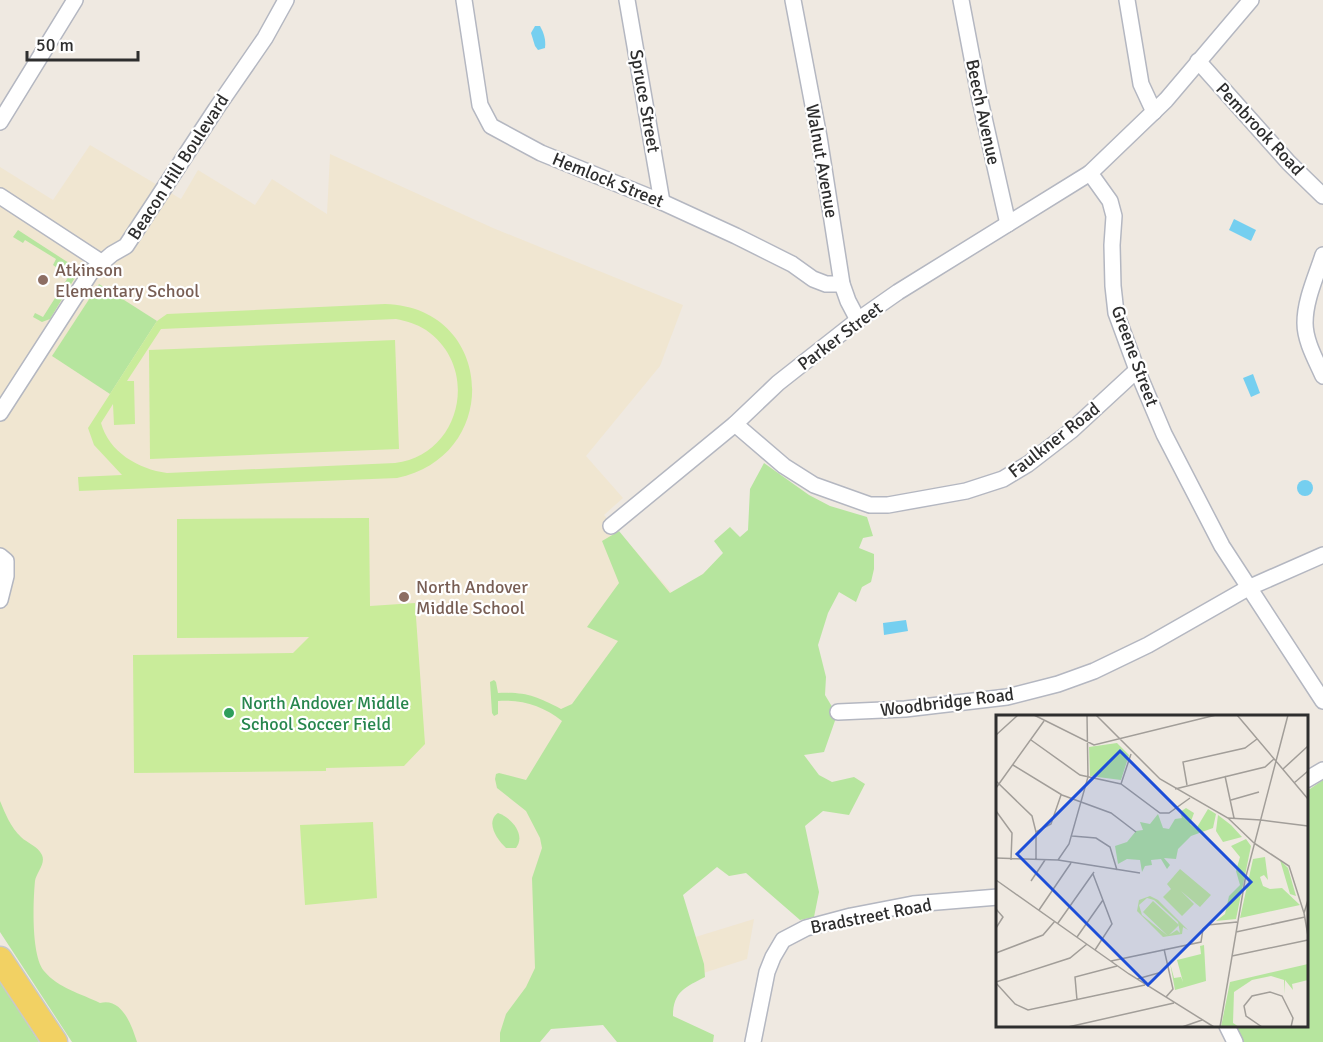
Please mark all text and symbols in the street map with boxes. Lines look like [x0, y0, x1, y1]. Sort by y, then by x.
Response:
scale bar [27, 24, 138, 62]
text: 50 m [36, 34, 74, 56]
street label: Spruce Street [625, 48, 665, 154]
street label: Beech Avenue [961, 57, 1005, 167]
street label: Pembrook Road [1211, 78, 1309, 180]
street label: Beacon Hill Boulevard [123, 90, 233, 244]
street label: Walnut Avenue [801, 102, 843, 220]
street label: Hemlock Street [549, 148, 667, 212]
place label: Atkinson Elementary School [55, 259, 200, 302]
marker: Atkinson Elementary School [36, 273, 50, 287]
street label: Parker Street [793, 297, 887, 375]
street label: Greene Street [1107, 303, 1163, 409]
street label: Faulkner Road [1004, 397, 1104, 483]
place label: North Andover Middle School [416, 576, 528, 619]
marker: North Andover Middle School [397, 590, 411, 604]
street label: Woodbridge Road [879, 683, 1015, 721]
place label: North Andover Middle School Soccer Field [241, 692, 409, 735]
marker: North Andover Middle School Soccer Field [222, 706, 236, 720]
inset map [996, 715, 1308, 1027]
street label: Bradstreet Road [809, 893, 933, 939]

